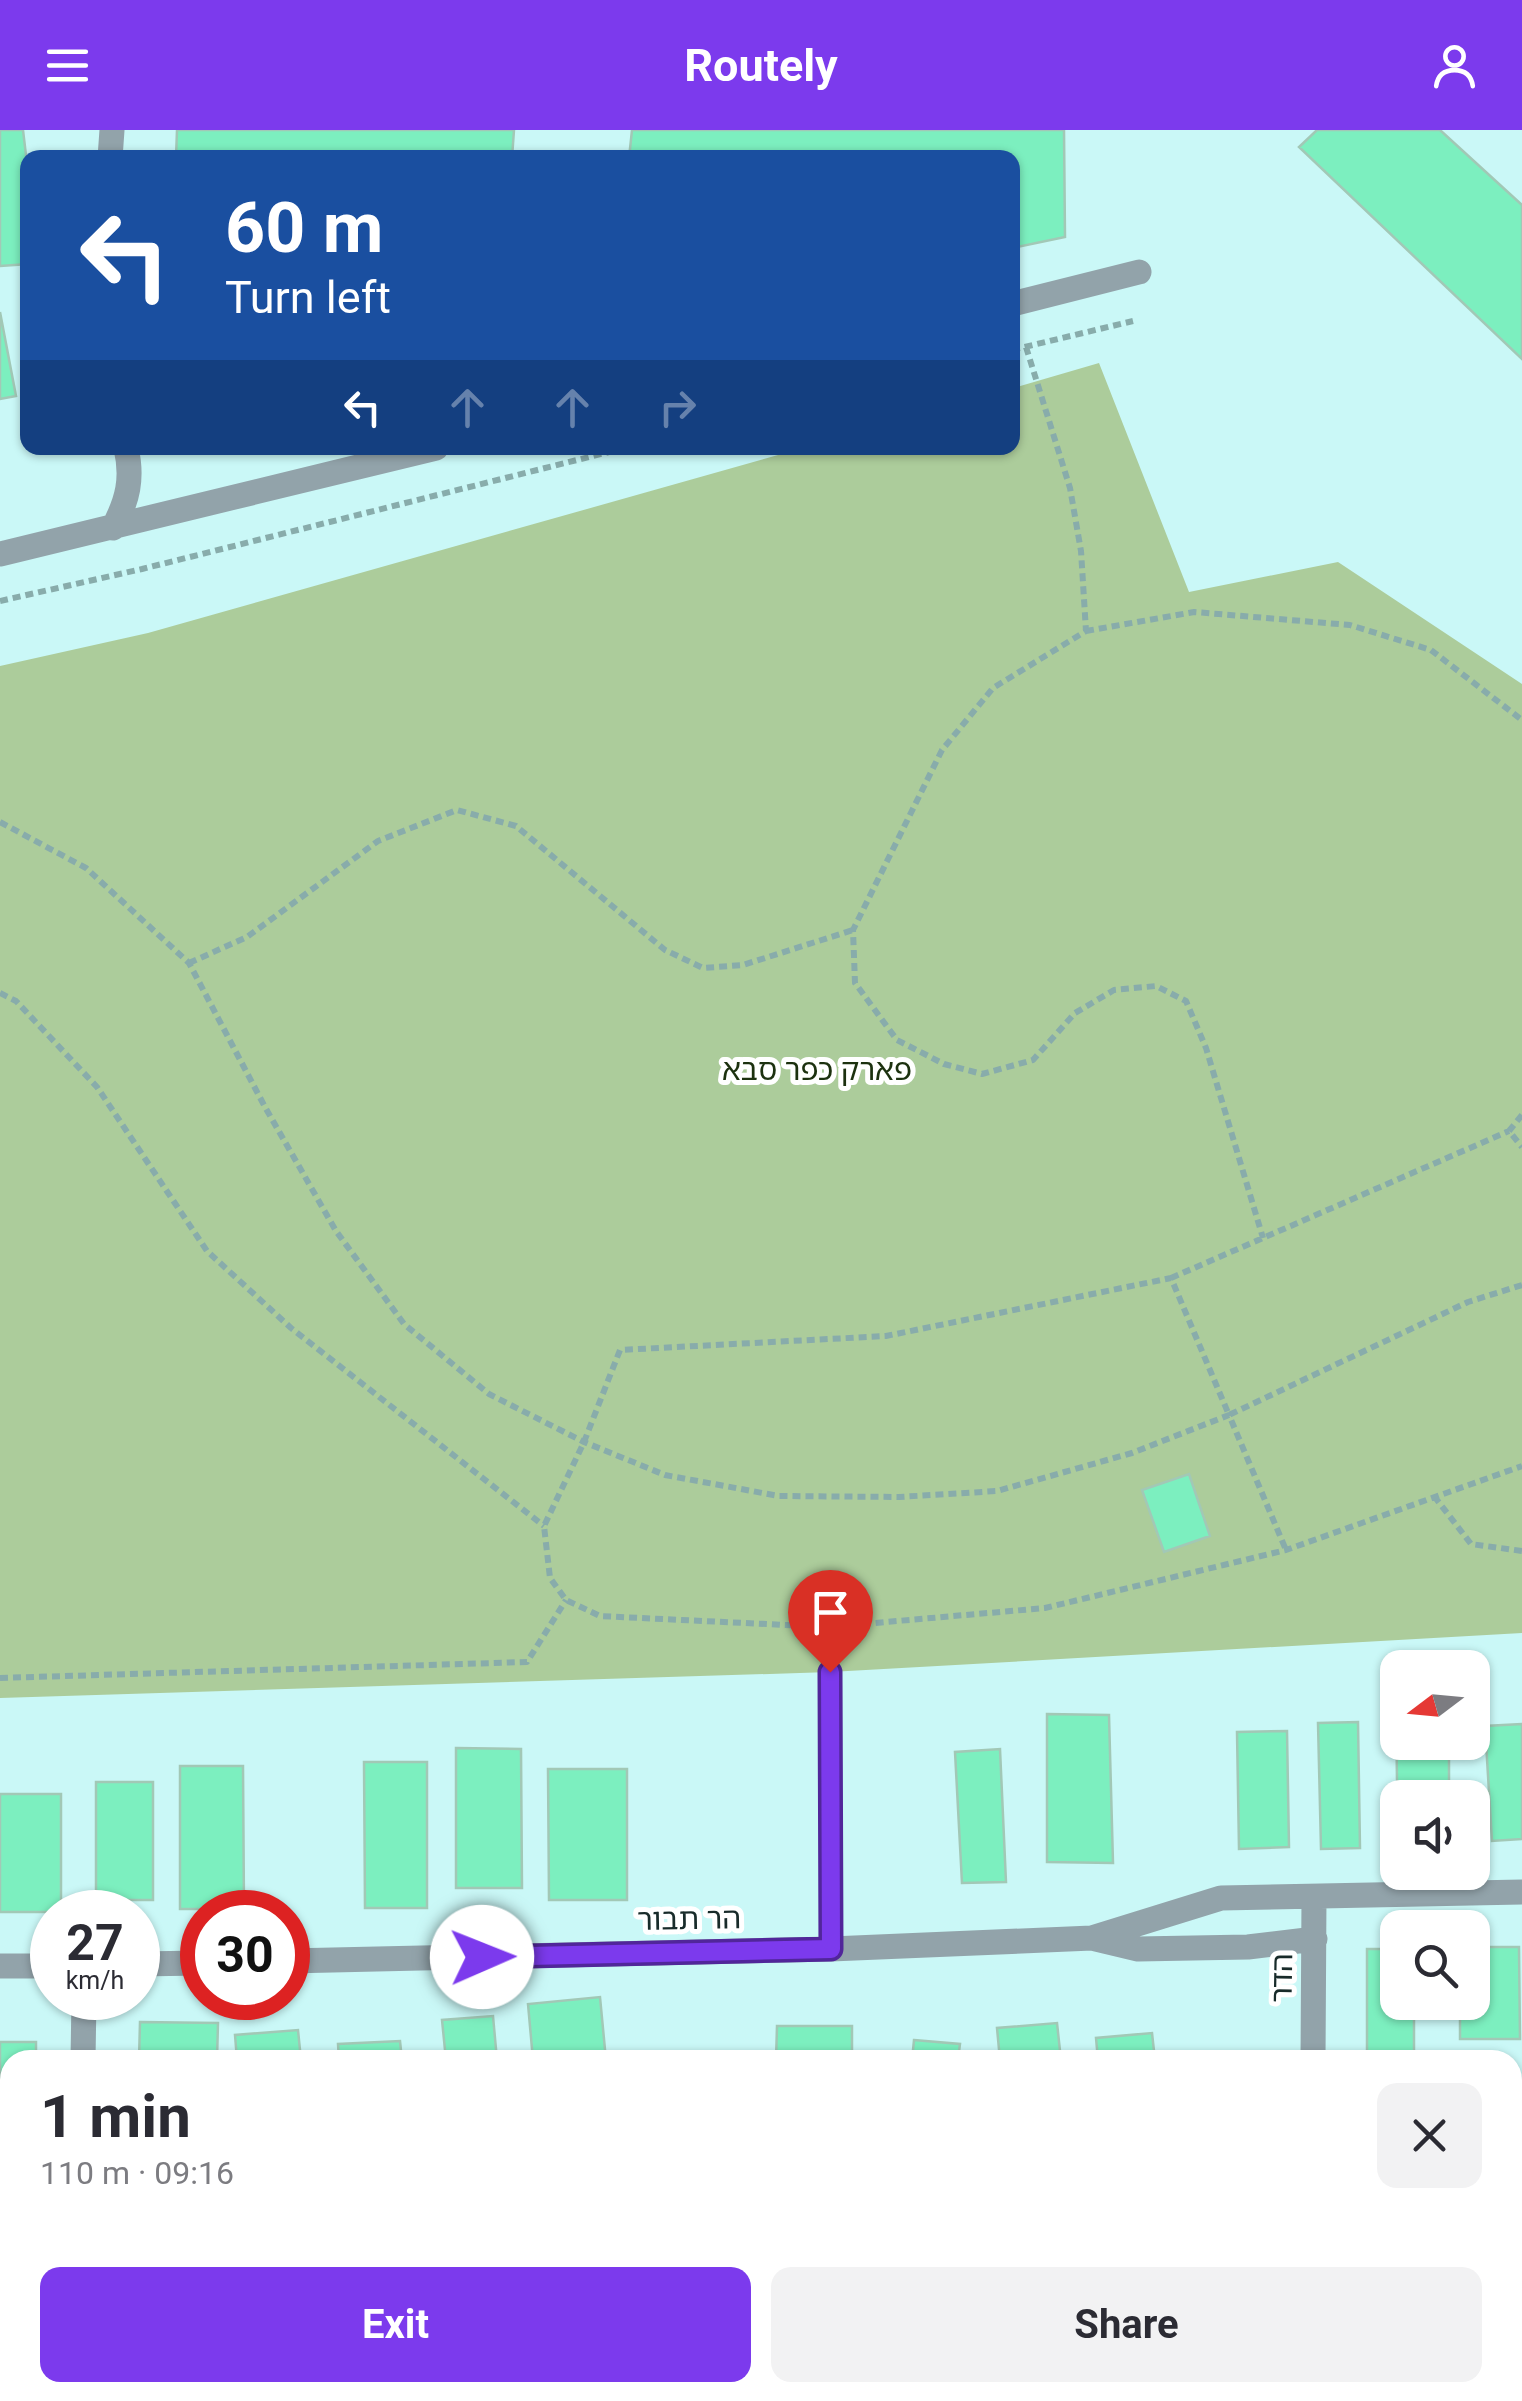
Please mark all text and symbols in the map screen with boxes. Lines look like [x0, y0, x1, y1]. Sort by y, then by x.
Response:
icon: menu [40, 38, 95, 93]
icon: person [1427, 38, 1482, 93]
text: Routely [684, 39, 838, 92]
text: 60 m [225, 187, 383, 269]
icon: left [60, 190, 190, 320]
text: Turn left [225, 271, 391, 324]
icon: left [335, 380, 390, 435]
icon: ahead [440, 380, 495, 435]
icon: ahead [545, 380, 600, 435]
icon: right [650, 380, 705, 435]
park label: פארק כפר סבא [722, 1052, 912, 1087]
pin [788, 1570, 873, 1673]
icon: arrive [803, 1585, 858, 1640]
north arrow [1380, 1650, 1490, 1760]
map controls [1380, 1650, 1490, 2020]
button: sound [1380, 1780, 1490, 1890]
speed limit sign: 30 [180, 1890, 310, 2020]
street label: הר תבור [637, 1900, 741, 1937]
position arrow [430, 1905, 534, 2009]
button: search [1380, 1910, 1490, 2020]
text: 27 [66, 1914, 124, 1972]
street label: הדר [1264, 1953, 1299, 2003]
text: km/h [66, 1966, 124, 1995]
text: 1 min [40, 2081, 191, 2152]
button: close [1377, 2083, 1482, 2188]
text: 110 m · 09:16 [40, 2154, 234, 2192]
button: Exit [40, 2267, 751, 2382]
button: Share [771, 2267, 1482, 2382]

